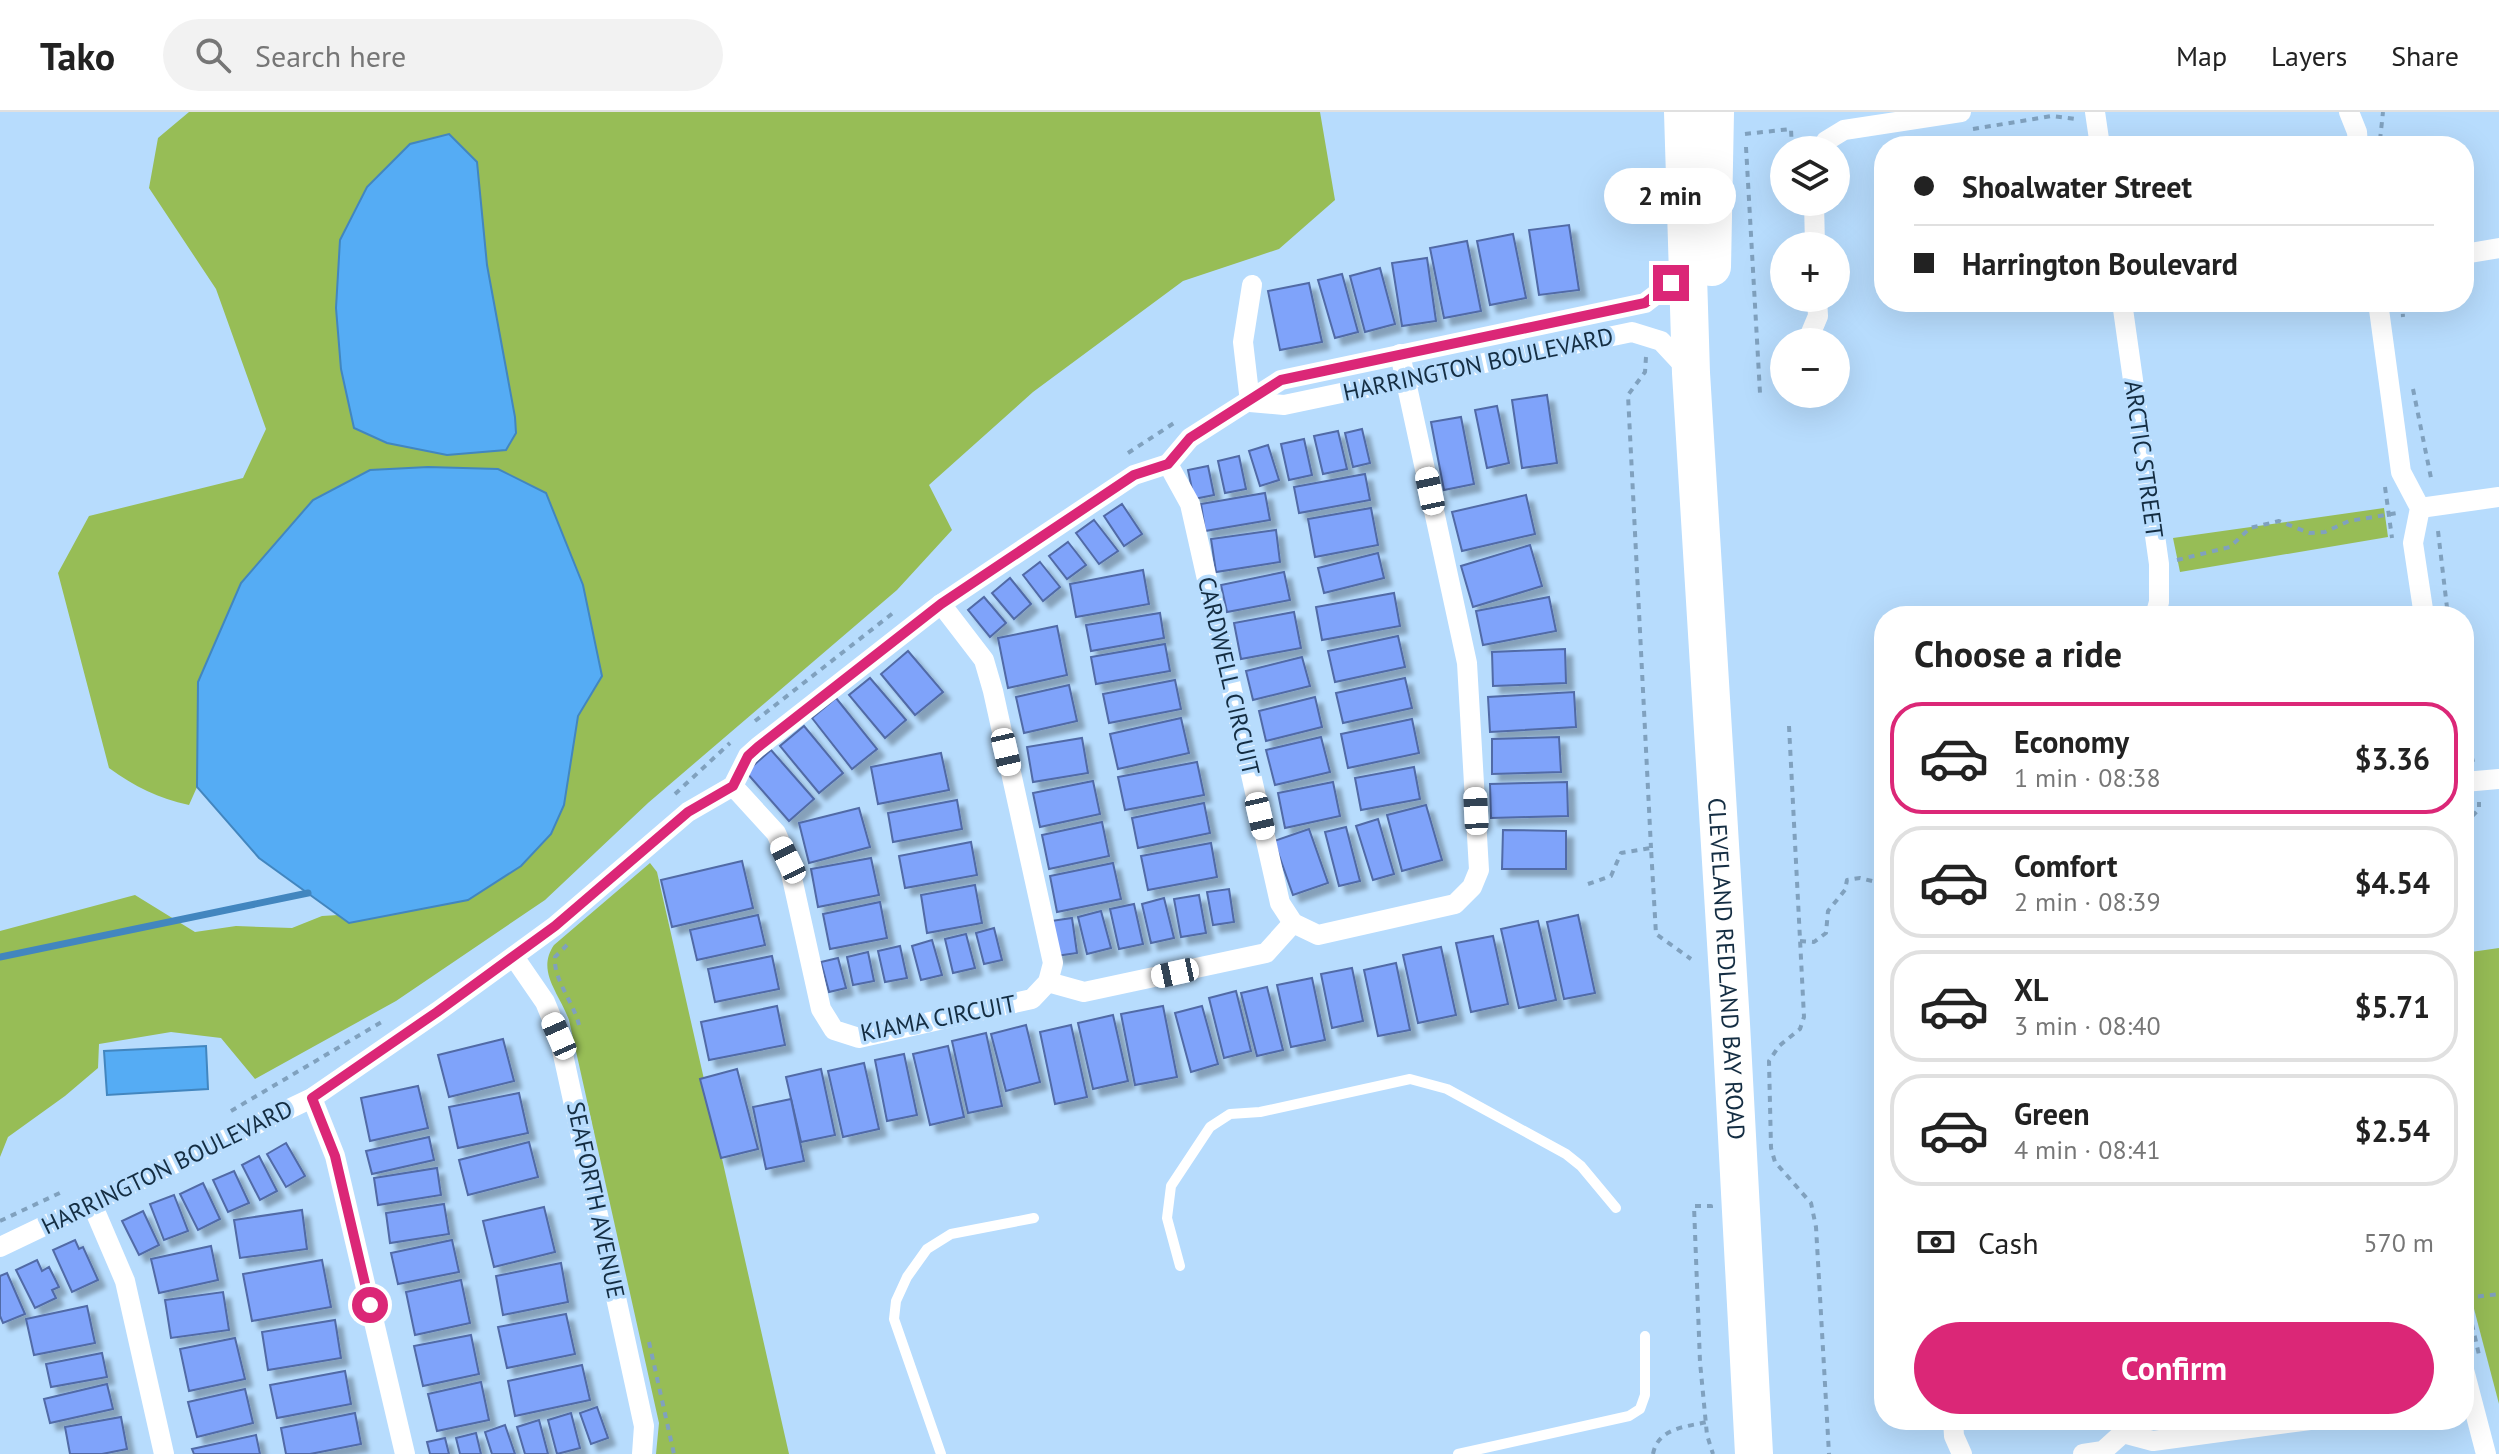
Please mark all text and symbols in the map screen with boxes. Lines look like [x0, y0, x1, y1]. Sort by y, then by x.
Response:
search box [163, 19, 723, 91]
text: Tako [40, 31, 115, 80]
icon: search [191, 33, 235, 77]
text: Search here [255, 36, 406, 75]
text: Map [2176, 37, 2227, 74]
text: Layers [2271, 37, 2347, 74]
text: Share [2391, 37, 2459, 74]
map controls [1770, 136, 1850, 408]
button: layers [1770, 136, 1850, 216]
callout: 2 min [1605, 167, 1737, 223]
text: Shoalwater Street [1962, 167, 2192, 206]
text: 2 min [1638, 179, 1702, 212]
button: + [1770, 232, 1850, 312]
text: Harrington Boulevard [1962, 244, 2238, 283]
route end [1653, 265, 1689, 301]
street label: HARRINGTON BOULEVARD [1340, 320, 1616, 408]
button: − [1770, 328, 1850, 408]
street label: ARCTIC STREET [2118, 378, 2170, 540]
car [1413, 465, 1447, 517]
street label: CARDWELL CIRCUIT [1191, 574, 1267, 778]
text: Choose a ride [1914, 630, 2122, 677]
icon: car [1918, 722, 1990, 794]
text: Economy [2014, 722, 2129, 761]
car [989, 726, 1023, 778]
text: $3.36 [2355, 739, 2430, 778]
text: 1 min · 08:38 [2014, 761, 2161, 794]
car [1463, 786, 1489, 836]
car [1243, 790, 1277, 842]
street label: CLEVELAND REDLAND BAY ROAD [1702, 797, 1753, 1141]
car [767, 833, 809, 887]
icon: car [1918, 846, 1990, 918]
text: Comfort [2014, 846, 2117, 885]
text: $4.54 [2355, 863, 2430, 902]
text: 2 min · 08:39 [2014, 885, 2161, 918]
car [1149, 956, 1201, 990]
icon: car [1918, 970, 1990, 1042]
text: XL [2014, 970, 2048, 1009]
text: $5.71 [2355, 987, 2430, 1026]
street label: KIAMA CIRCUIT [858, 988, 1018, 1048]
car [538, 1009, 580, 1063]
text: 3 min · 08:40 [2014, 1009, 2161, 1042]
street label: HARRINGTON BOULEVARD [36, 1093, 298, 1241]
icon: car [1918, 1094, 1990, 1166]
text: Green [2014, 1094, 2089, 1133]
street label: SEAFORTH AVENUE [560, 1099, 632, 1301]
text: $2.54 [2355, 1111, 2430, 1150]
text: 4 min · 08:41 [2014, 1133, 2161, 1166]
icon: cash [1914, 1220, 1958, 1264]
text: Cash [1978, 1223, 2039, 1262]
text: 570 m [2363, 1226, 2434, 1259]
route start [352, 1287, 388, 1323]
button: Confirm [1914, 1322, 2434, 1414]

